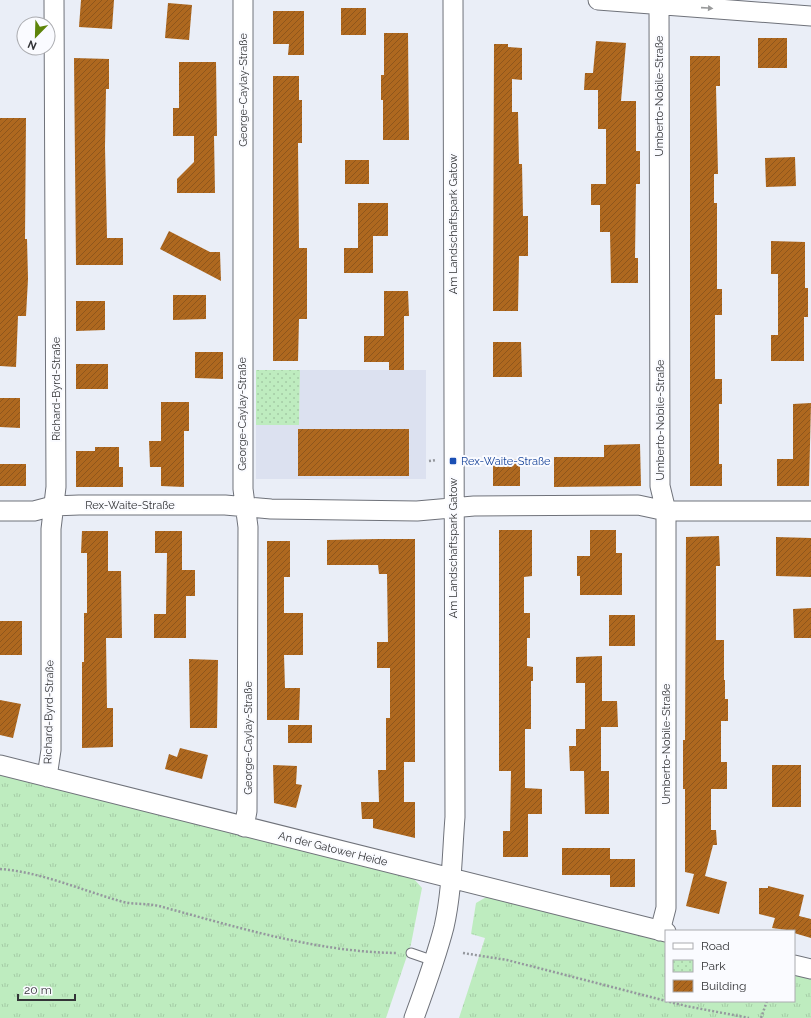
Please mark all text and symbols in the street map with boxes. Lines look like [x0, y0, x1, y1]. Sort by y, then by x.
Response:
one-way arrow [701, 4, 713, 11]
north arrow [16, 16, 56, 56]
street label: George-Caylay-Straße [237, 33, 250, 147]
street label: Umberto-Nobile-Straße [653, 35, 666, 157]
text: N [26, 37, 39, 52]
street label: Am Landschaftspark Gatow [447, 154, 460, 294]
street label: Richard-Byrd-Straße [50, 336, 63, 441]
street label: George-Caylay-Straße [236, 357, 249, 471]
street label: Umberto-Nobile-Straße [654, 359, 667, 481]
place label: Rex-Waite-Straße [461, 455, 551, 468]
marker: Rex-Waite-Straße [448, 456, 458, 466]
street label: Am Landschaftspark Gatow [447, 478, 460, 618]
street label: Rex-Waite-Straße [85, 499, 175, 512]
street label: Richard-Byrd-Straße [42, 659, 56, 764]
street label: George-Caylay-Straße [242, 681, 255, 795]
street label: Umberto-Nobile-Straße [660, 683, 673, 805]
street label: An der Gatower Heide [277, 829, 389, 869]
legend [665, 930, 795, 1002]
text: Road [701, 939, 730, 953]
text: Park [701, 959, 726, 973]
scale bar [18, 976, 75, 1002]
text: Building [701, 979, 747, 993]
text: 20 m [24, 983, 52, 997]

